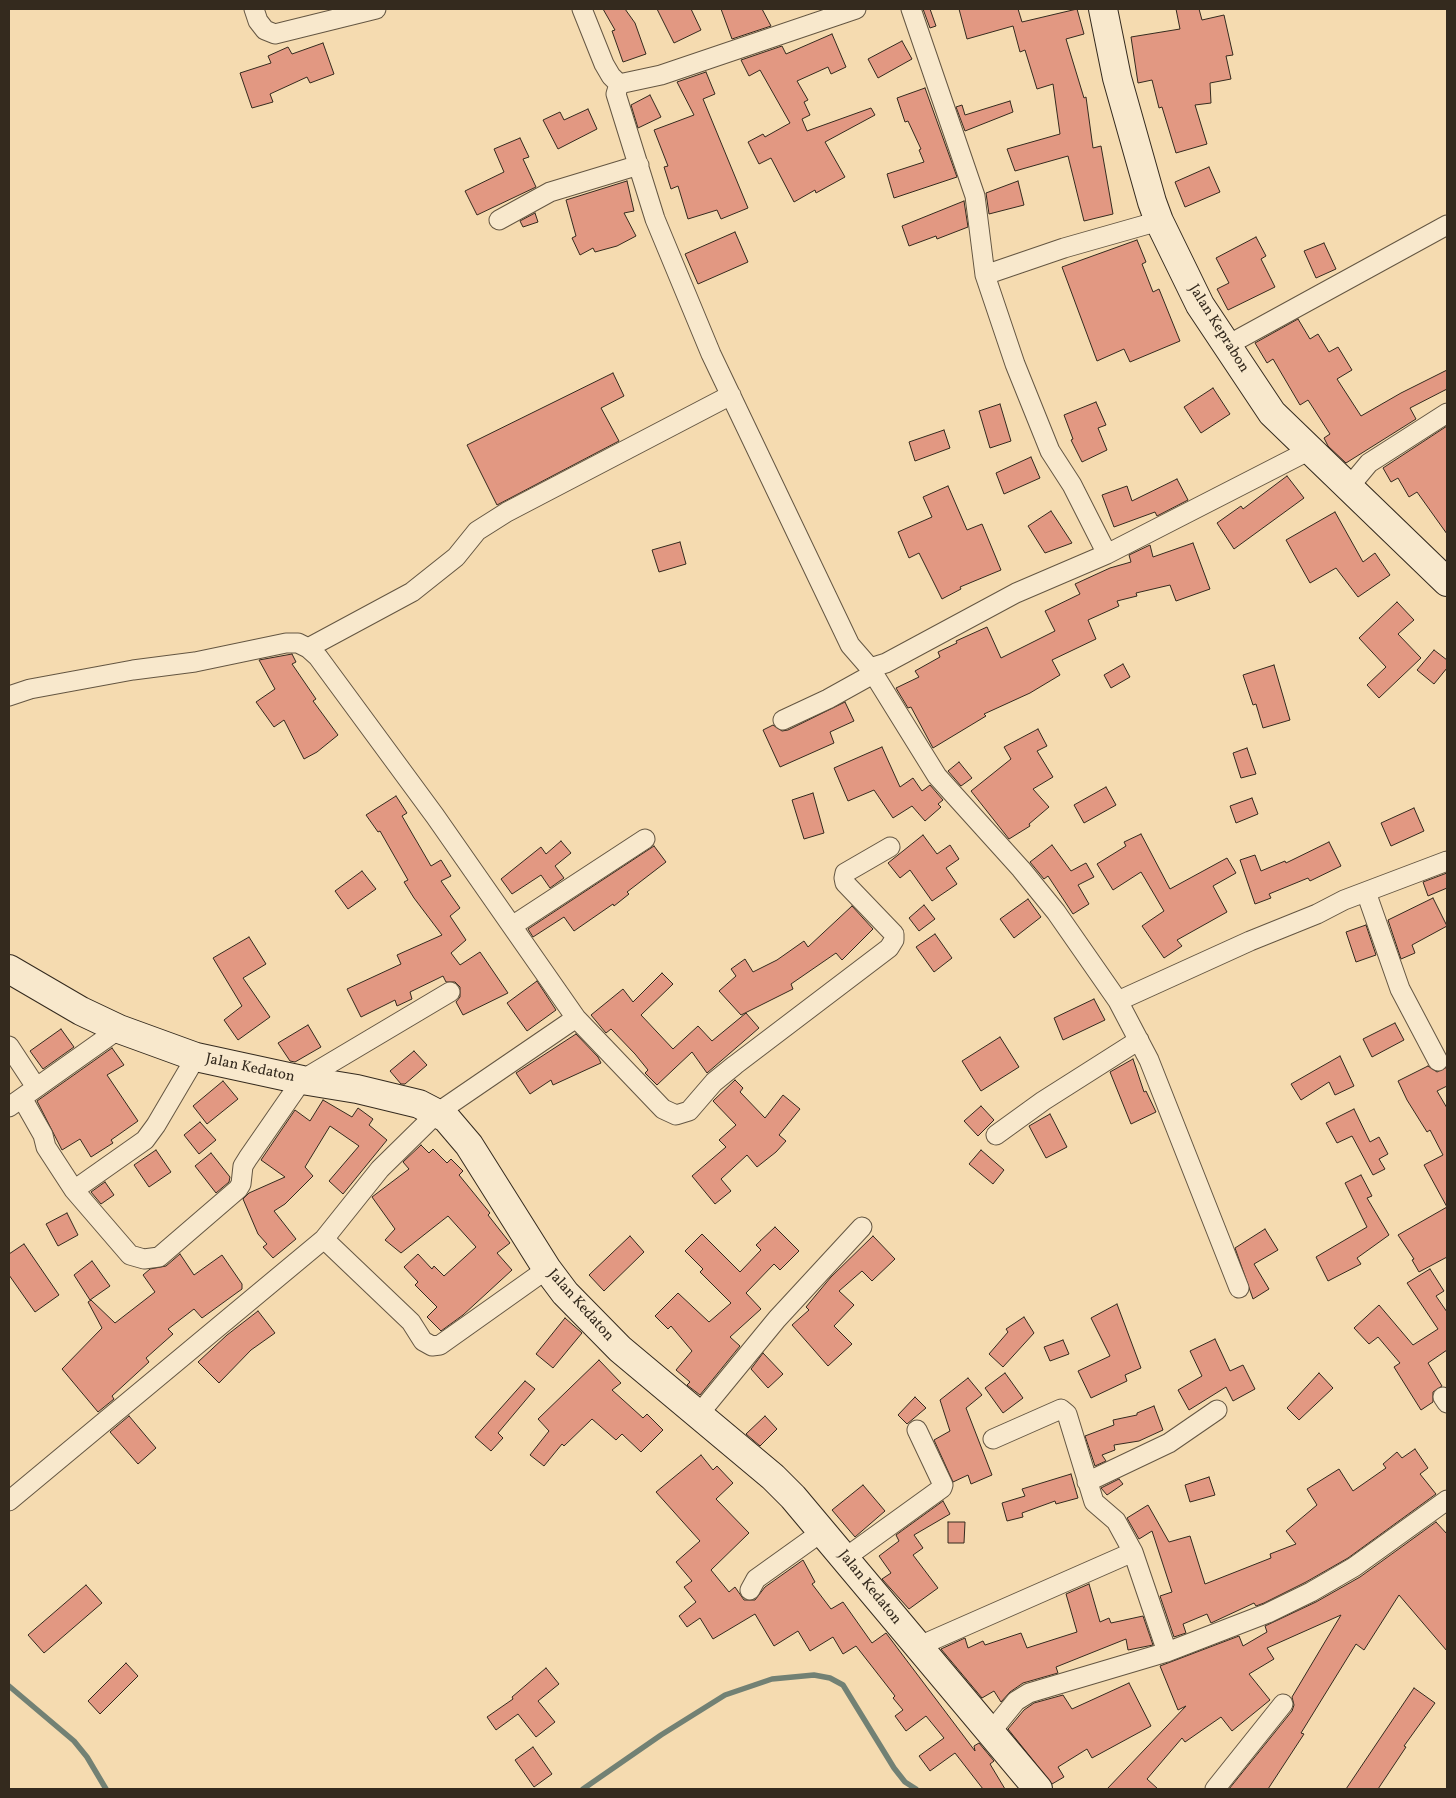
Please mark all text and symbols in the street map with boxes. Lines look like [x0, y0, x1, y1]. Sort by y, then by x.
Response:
street label: Jalan Keprabon [1184, 282, 1252, 376]
street label: Jalan Kedaton [204, 1051, 296, 1087]
street label: Jalan Kedaton [543, 1266, 617, 1346]
street label: Jalan Kedaton [833, 1547, 905, 1629]

